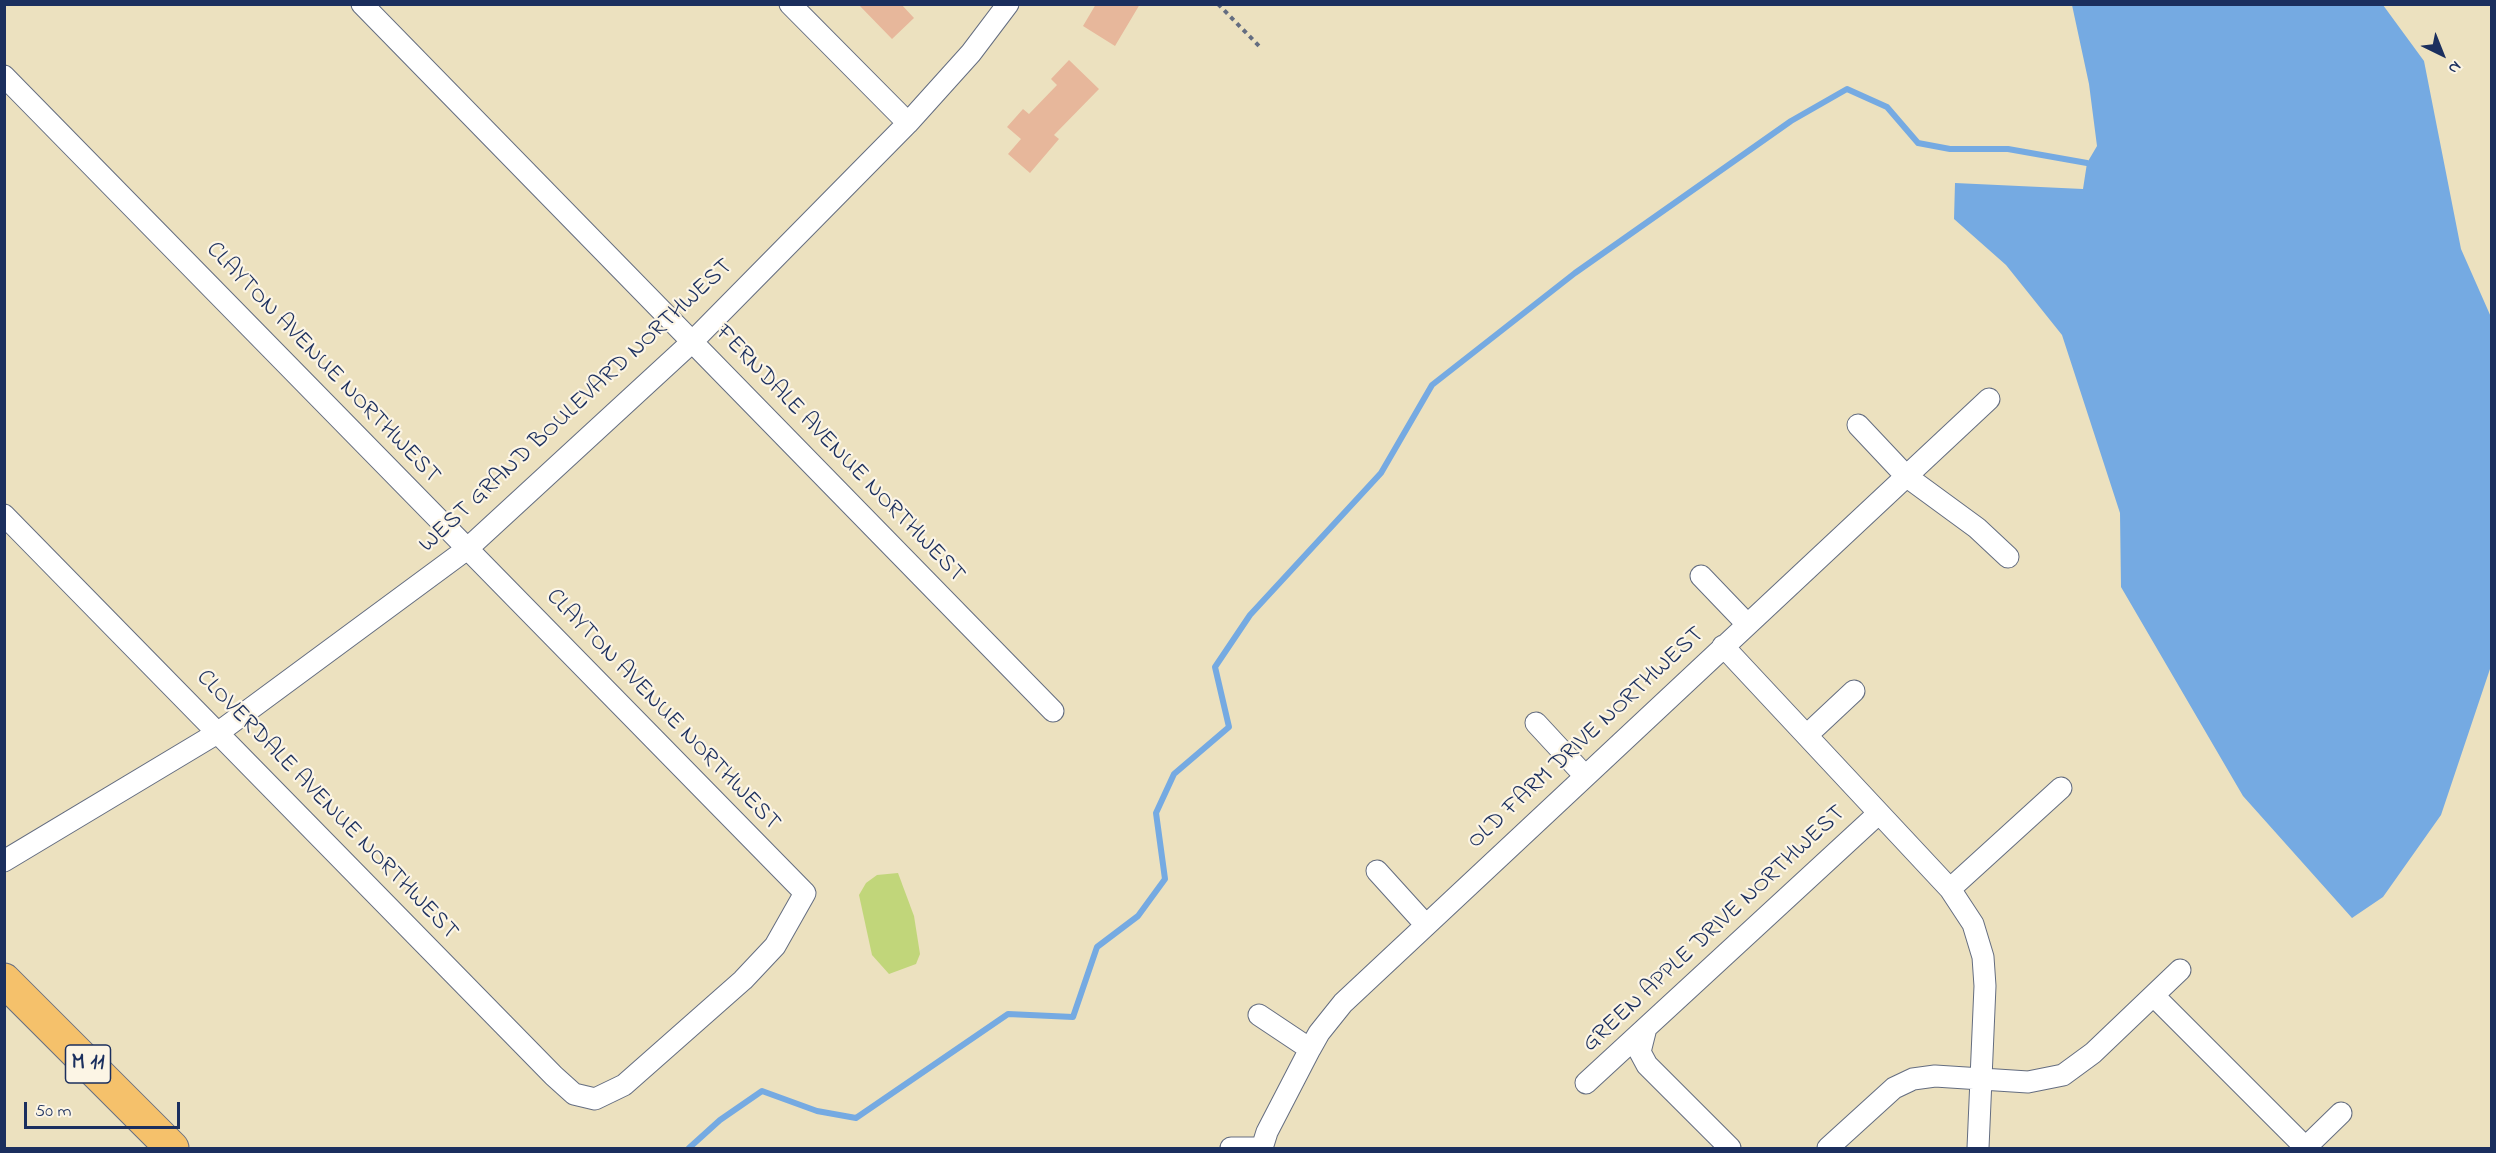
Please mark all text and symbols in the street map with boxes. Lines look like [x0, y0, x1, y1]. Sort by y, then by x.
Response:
north arrow [2412, 24, 2472, 84]
text: N [2442, 55, 2466, 80]
street label: CLAYTON AVENUE NORTHWEST [198, 237, 446, 491]
street label: WEST GRAND BOULEVARD NORTHWEST [414, 254, 740, 560]
street label: FERNDALE AVENUE NORTHWEST [708, 320, 970, 590]
street label: CLAYTON AVENUE NORTHWEST [538, 584, 786, 838]
street label: OLD FARM DRIVE NORTHWEST [1463, 622, 1711, 856]
street label: CLOVERDALE AVENUE NORTHWEST [189, 665, 463, 947]
street label: GREEN APPLE DRIVE NORTHWEST [1577, 800, 1853, 1060]
road number: M 11 [66, 1045, 110, 1083]
scale bar [27, 1090, 183, 1128]
text: 50 m [35, 1099, 72, 1125]

